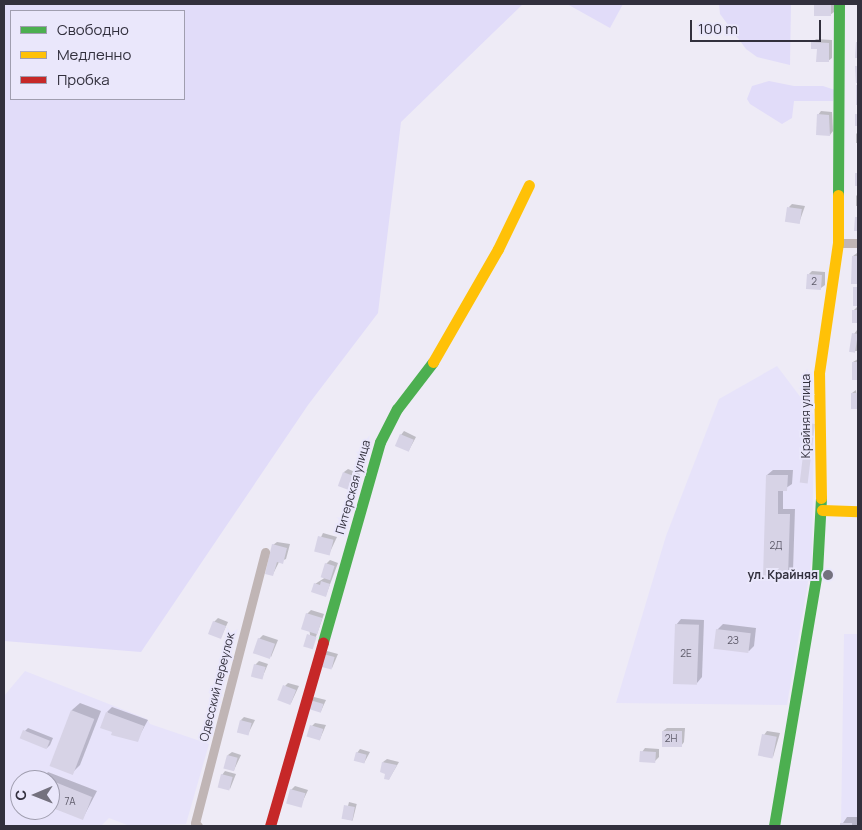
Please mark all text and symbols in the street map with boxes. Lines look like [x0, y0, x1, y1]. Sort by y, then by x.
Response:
legend [10, 10, 185, 100]
scale bar [692, 10, 823, 42]
text: 100 m [698, 18, 738, 39]
text: Свободно [57, 19, 129, 40]
text: Медленно [57, 44, 131, 65]
text: Пробка [57, 69, 110, 90]
house number: 2 [811, 276, 817, 288]
street label: Крайняя улица [799, 374, 813, 458]
street label: Питерская улица [333, 438, 373, 536]
house number: 2Д [770, 540, 782, 552]
place label: ул. Крайняя [747, 568, 818, 582]
marker: ул. Крайняя [822, 569, 834, 581]
street label: Одесский переулок [196, 631, 238, 743]
house number: 2З [727, 635, 739, 647]
house number: 2Е [680, 648, 692, 660]
house number: 2Н [665, 733, 677, 745]
north arrow [10, 770, 60, 820]
text: С [11, 790, 30, 801]
house number: 7А [65, 796, 75, 808]

